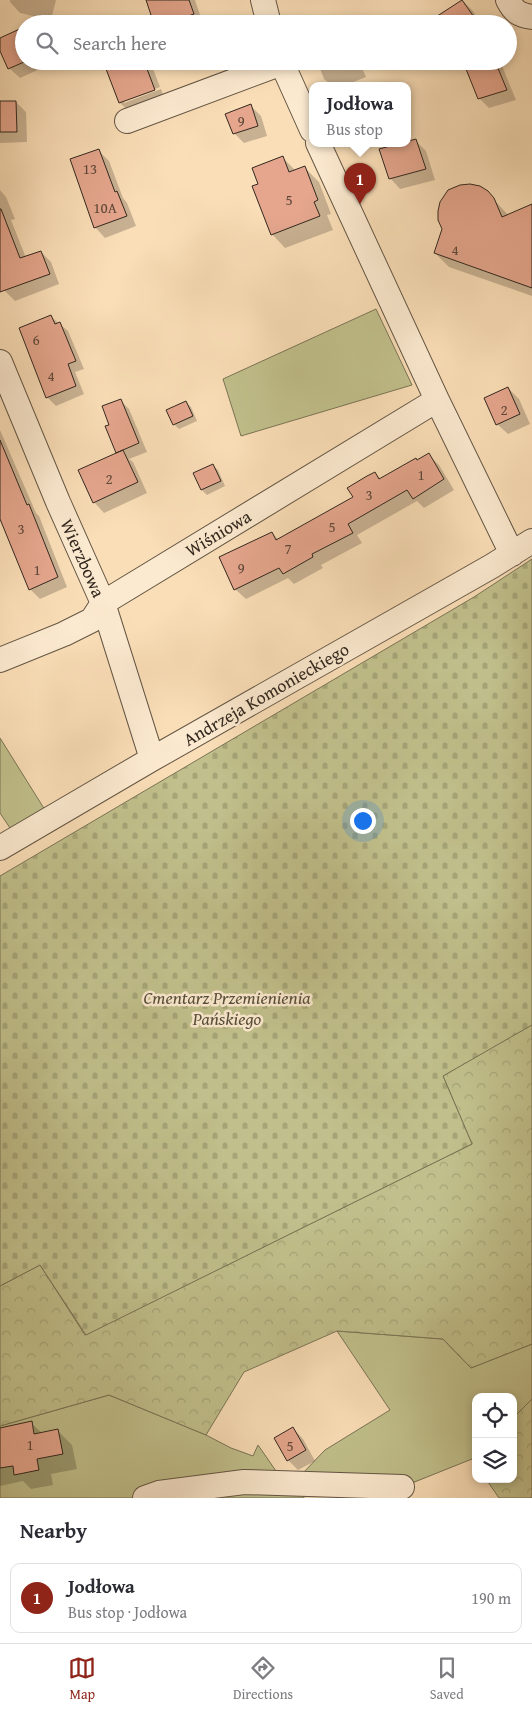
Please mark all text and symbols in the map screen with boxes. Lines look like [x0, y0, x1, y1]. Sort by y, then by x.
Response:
search box [15, 15, 517, 70]
icon: search [33, 29, 61, 57]
text: Search here [73, 29, 167, 57]
popup [309, 82, 411, 147]
text: Jodłowa [327, 89, 393, 117]
house number: 9 [237, 110, 245, 131]
text: Bus stop [327, 117, 383, 141]
house number: 13 [83, 158, 97, 179]
pin: 1 [344, 163, 376, 204]
house number: 5 [285, 189, 293, 210]
house number: 10A [93, 197, 117, 218]
house number: 4 [451, 239, 459, 260]
house number: 6 [32, 329, 40, 350]
house number: 4 [47, 365, 55, 386]
house number: 2 [500, 399, 508, 420]
house number: 1 [417, 464, 425, 485]
house number: 2 [105, 468, 113, 489]
house number: 3 [365, 484, 373, 505]
street label: Wiśniowa [180, 502, 256, 563]
street label: Wierzbowa [54, 514, 112, 602]
house number: 5 [328, 516, 336, 537]
house number: 3 [17, 518, 25, 539]
house number: 7 [284, 538, 292, 559]
house number: 9 [237, 557, 245, 578]
house number: 1 [33, 559, 41, 580]
street label: Andrzeja Komonieckiego [178, 635, 354, 753]
your location [350, 808, 376, 834]
park label: Cmentarz Przemienienia Pańskiego [143, 984, 311, 1032]
map controls [472, 1393, 517, 1483]
button: locate [472, 1393, 517, 1438]
house number: 1 [26, 1434, 34, 1455]
house number: 5 [286, 1435, 294, 1456]
button: layers [472, 1438, 517, 1483]
text: Nearby [20, 1515, 87, 1546]
text: Jodłowa [68, 1572, 135, 1600]
text: 1 [33, 1586, 41, 1610]
text: 190 m [471, 1586, 511, 1610]
text: Bus stop · Jodłowa [68, 1600, 187, 1624]
tab: Map [68, 1654, 96, 1704]
tab: Directions [233, 1654, 293, 1704]
tab: Saved [430, 1654, 464, 1704]

